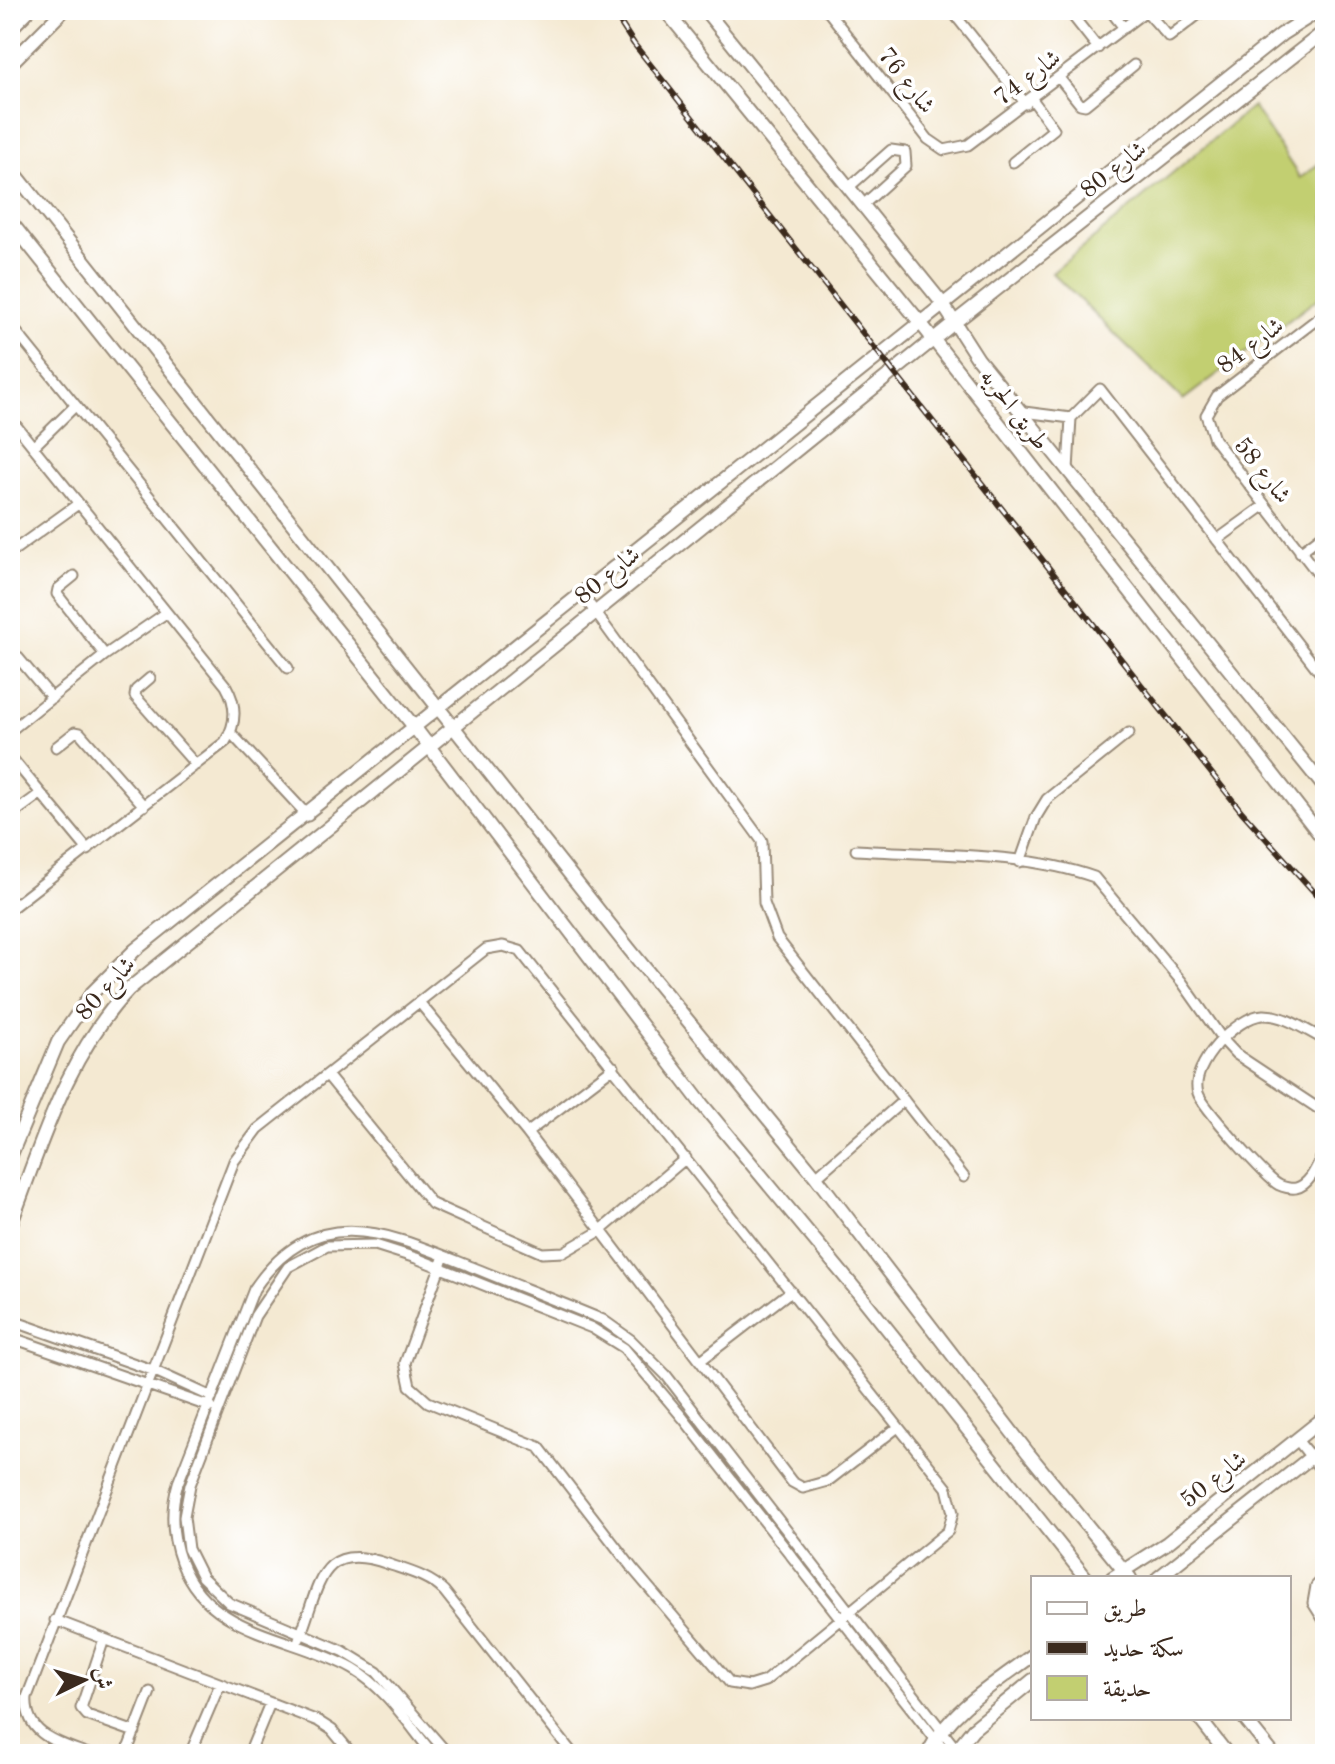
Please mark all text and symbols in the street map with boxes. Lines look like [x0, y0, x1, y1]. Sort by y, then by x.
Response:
street label: شارع 76 [868, 44, 938, 122]
street label: شارع 74 [991, 46, 1069, 116]
street label: شارع 80 [1077, 138, 1155, 208]
street label: شارع 84 [1214, 314, 1292, 384]
street label: طريق الحريه [974, 365, 1052, 456]
street label: شارع 58 [1224, 434, 1294, 512]
street label: شارع 80 [571, 543, 649, 615]
street label: شارع 80 [72, 953, 145, 1030]
street label: شارع 50 [1177, 1448, 1255, 1518]
legend [1031, 1576, 1291, 1720]
text: طريق [1103, 1598, 1147, 1623]
text: سكة حديد [1103, 1636, 1184, 1662]
north arrow [44, 1640, 124, 1720]
text: ش [90, 1667, 114, 1690]
text: حديقة [1103, 1678, 1152, 1703]

